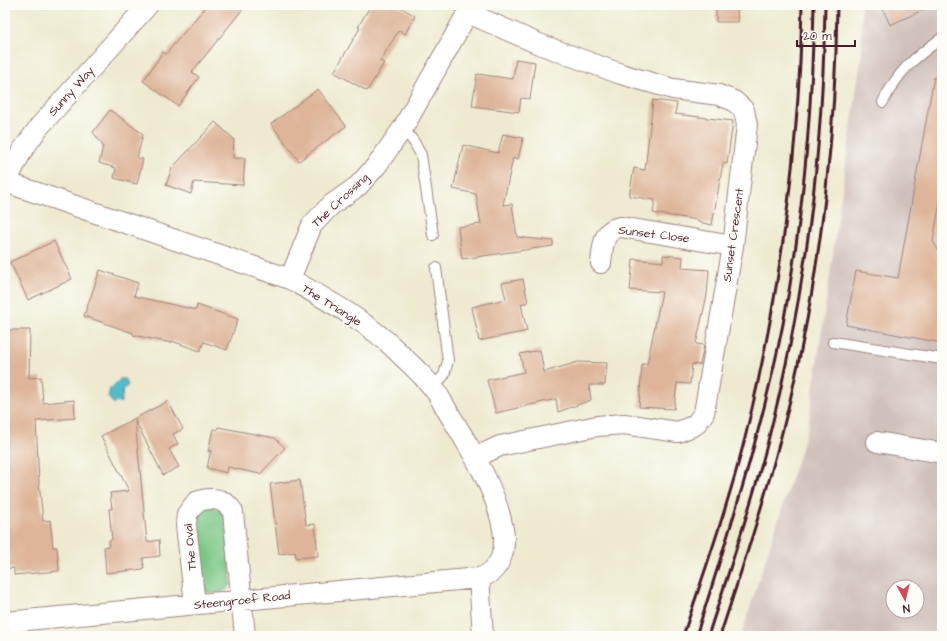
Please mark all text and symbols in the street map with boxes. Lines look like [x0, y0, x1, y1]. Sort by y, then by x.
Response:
scale bar [797, 22, 855, 48]
text: 20 m [803, 28, 832, 45]
street label: Sunny Way [45, 63, 99, 120]
street label: The Crossing [308, 169, 373, 232]
street label: Sunset Crescent [718, 187, 749, 283]
street label: Sunset Close [617, 222, 691, 247]
street label: The Triangle [298, 280, 365, 332]
street label: The Oval [180, 523, 201, 571]
north arrow [885, 579, 925, 619]
street label: Steengroef Road [193, 587, 291, 615]
text: N [902, 600, 911, 616]

